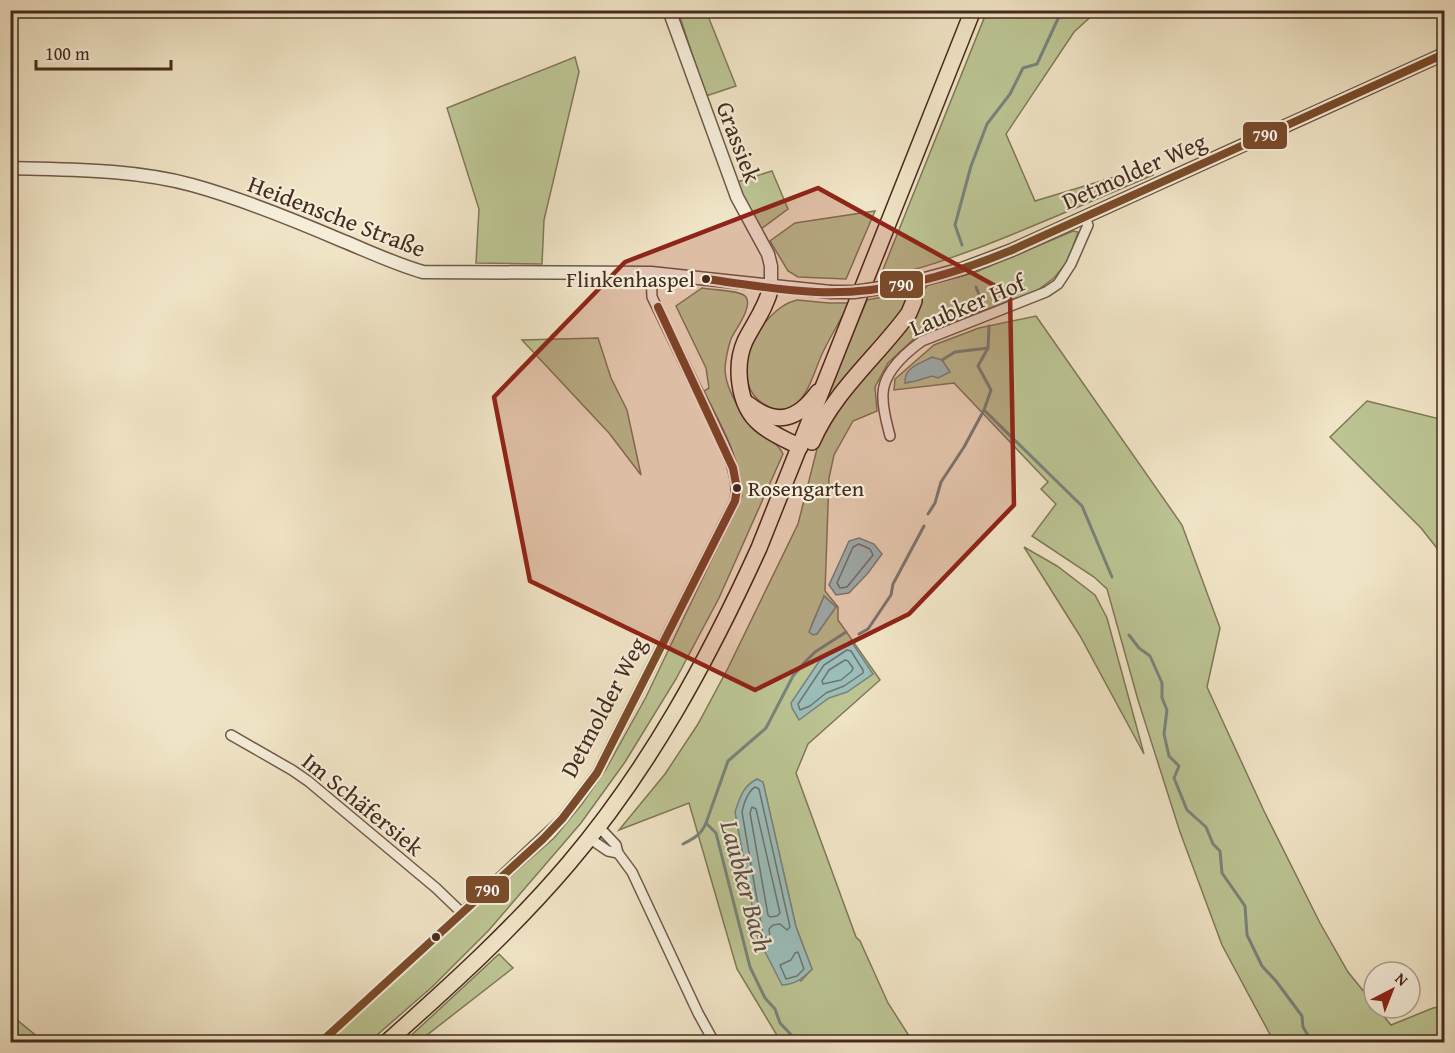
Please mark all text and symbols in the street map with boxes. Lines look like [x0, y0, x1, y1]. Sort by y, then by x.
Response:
scale bar [36, 33, 171, 71]
text: 100 m [45, 40, 90, 67]
street label: Grassiek [708, 96, 771, 188]
line badge: 790 [1242, 121, 1288, 150]
text: 790 [1253, 123, 1277, 147]
street label: Detmolder Weg [1056, 124, 1212, 218]
street label: Heidensche Straße [243, 166, 431, 266]
place label: Flinkenhaspel [566, 263, 695, 295]
street label: Laubker Hof [904, 264, 1032, 345]
line badge: 790 [879, 270, 924, 299]
marker: Flinkenhaspel [700, 273, 712, 285]
text: 790 [889, 273, 913, 297]
place label: Rosengarten [748, 472, 865, 504]
marker: Rosengarten [731, 482, 743, 494]
street label: Detmolder Weg [551, 630, 655, 784]
street label: Im Schäfersiek [295, 744, 432, 865]
water label: Laubker Bach [710, 815, 783, 956]
line badge: 790 [465, 875, 510, 904]
text: 790 [475, 878, 499, 902]
unlabelled marker [430, 931, 442, 943]
north arrow [1362, 960, 1422, 1020]
text: N [1390, 966, 1414, 992]

